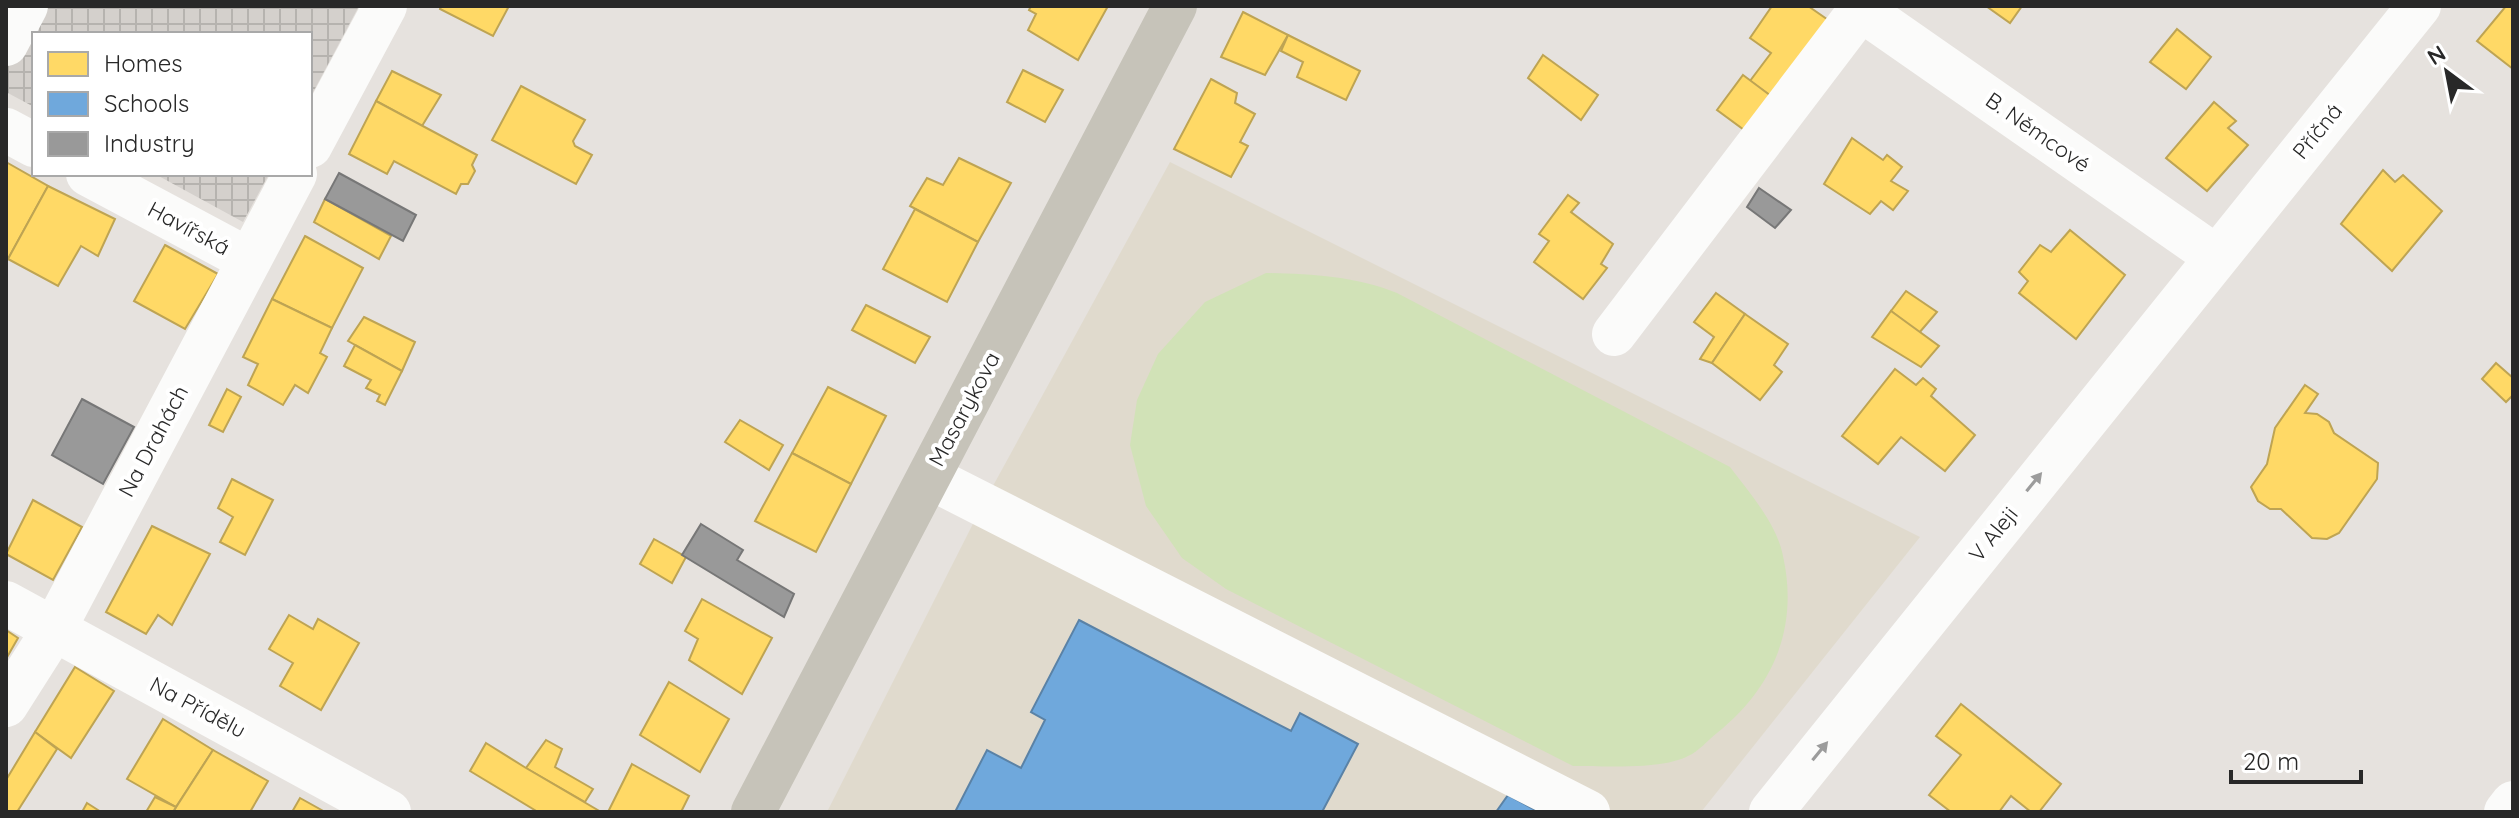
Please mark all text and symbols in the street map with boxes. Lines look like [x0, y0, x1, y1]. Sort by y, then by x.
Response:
legend [32, 32, 312, 176]
north arrow [2407, 32, 2487, 112]
text: N [2422, 39, 2451, 71]
text: Homes [104, 48, 182, 78]
street label: B. Němcové [1980, 86, 2096, 178]
text: Schools [104, 88, 189, 118]
street label: Příčná [2286, 97, 2348, 165]
text: Industry [104, 128, 195, 158]
street label: Havířská [143, 195, 235, 261]
street label: Masarykova [922, 347, 1006, 471]
street label: Na Drahách [112, 380, 194, 502]
one-way arrow [2026, 472, 2042, 492]
street label: V Aleji [1962, 501, 2024, 567]
street label: Na Přídělu [145, 670, 251, 744]
scale bar [2231, 734, 2361, 784]
one-way arrow [1811, 741, 1827, 761]
text: 20 m [2243, 746, 2299, 776]

